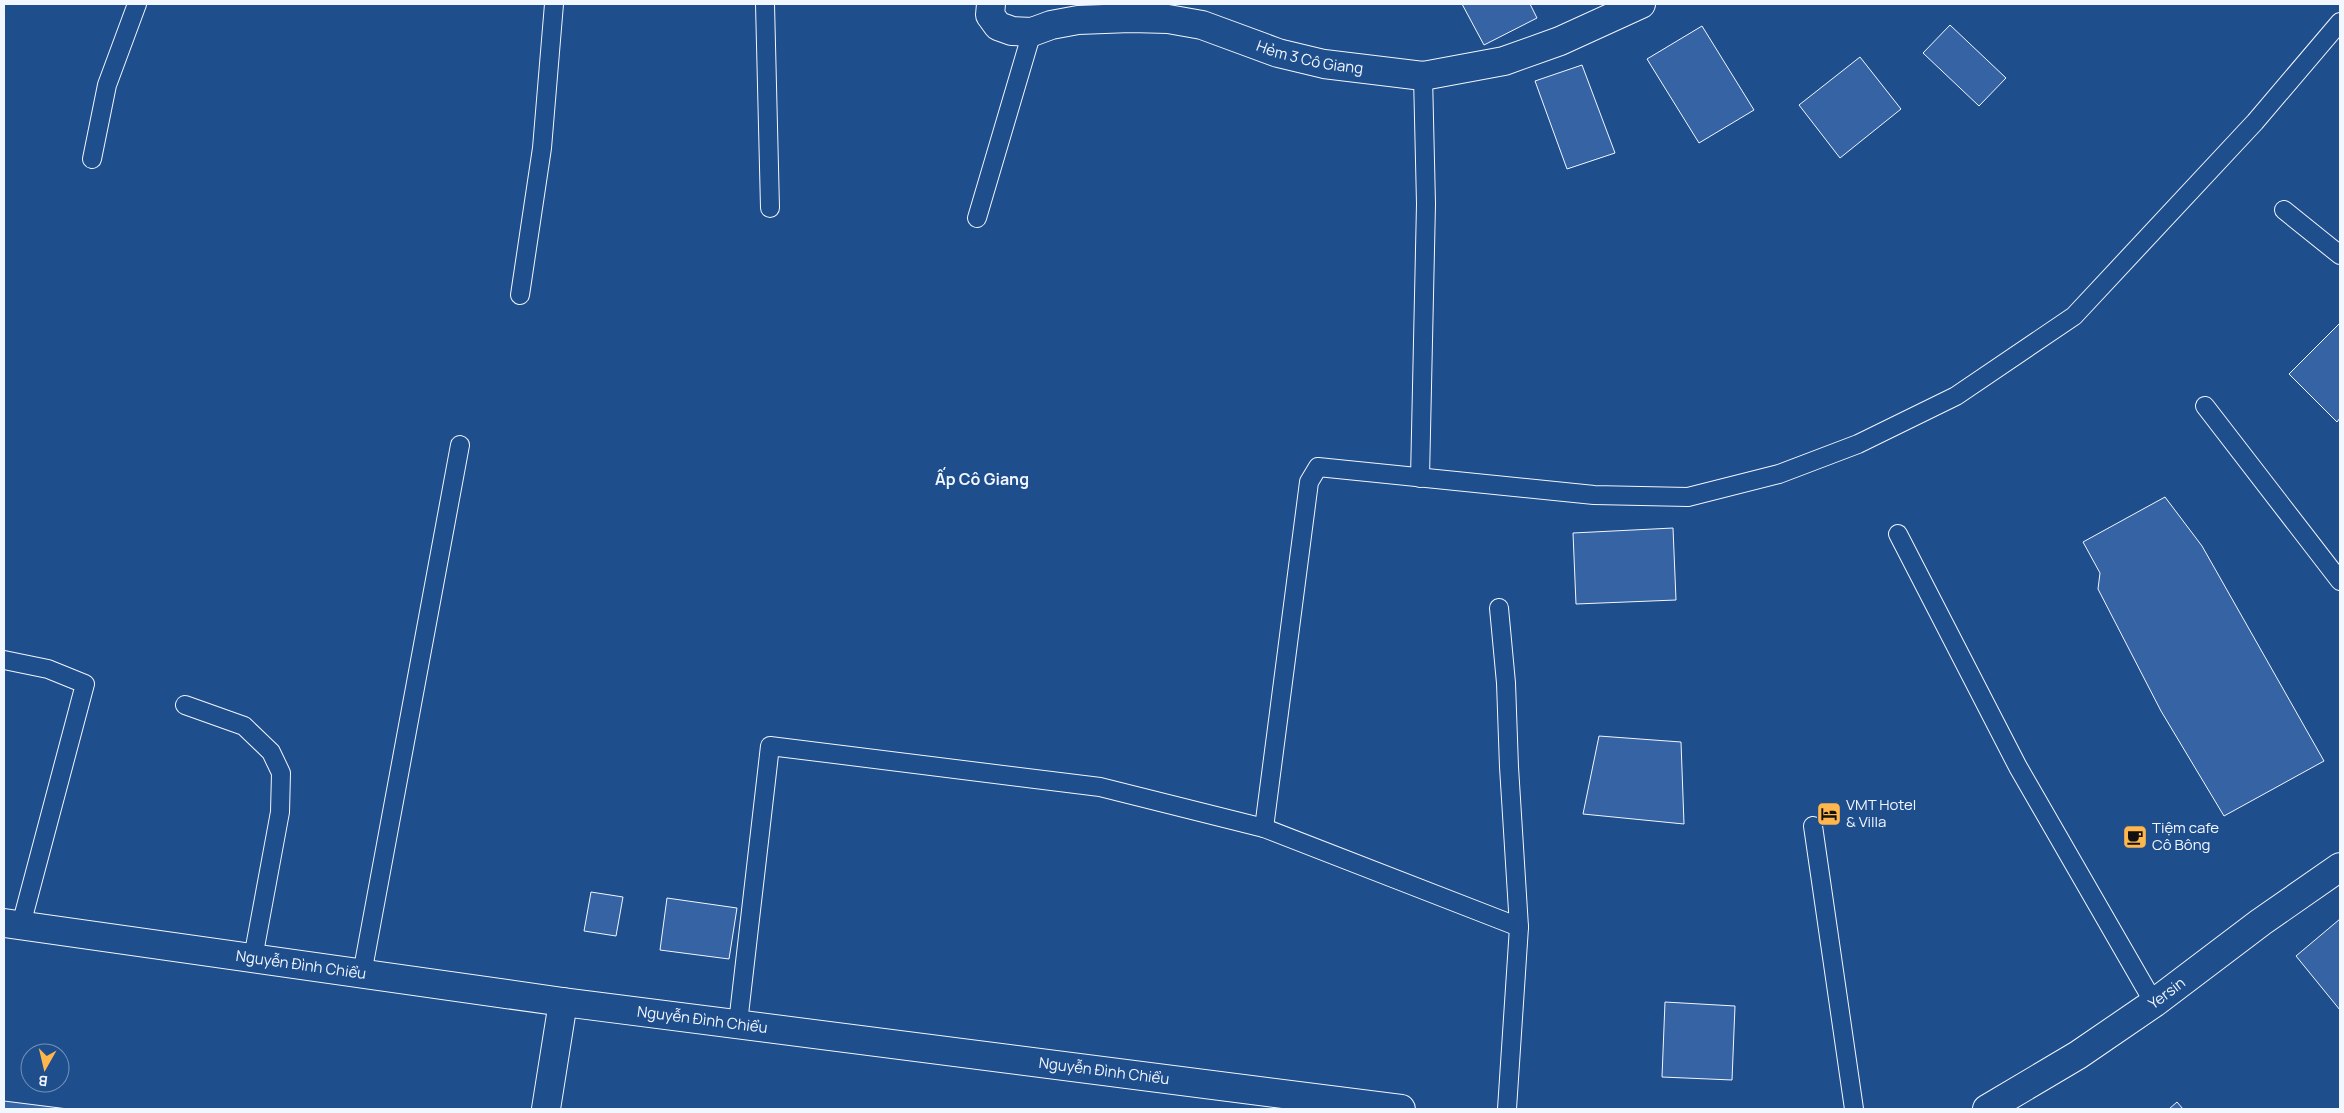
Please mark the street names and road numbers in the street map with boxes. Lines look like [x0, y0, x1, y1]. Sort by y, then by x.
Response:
street label: Hẻm 3 Cô Giang [1254, 35, 1364, 79]
street label: Nguyễn Đình Chiểu [235, 945, 368, 984]
street label: Yersin [2144, 972, 2189, 1014]
street label: Nguyễn Đình Chiểu [636, 1001, 769, 1038]
street label: Nguyễn Đình Chiểu [1038, 1052, 1171, 1089]

